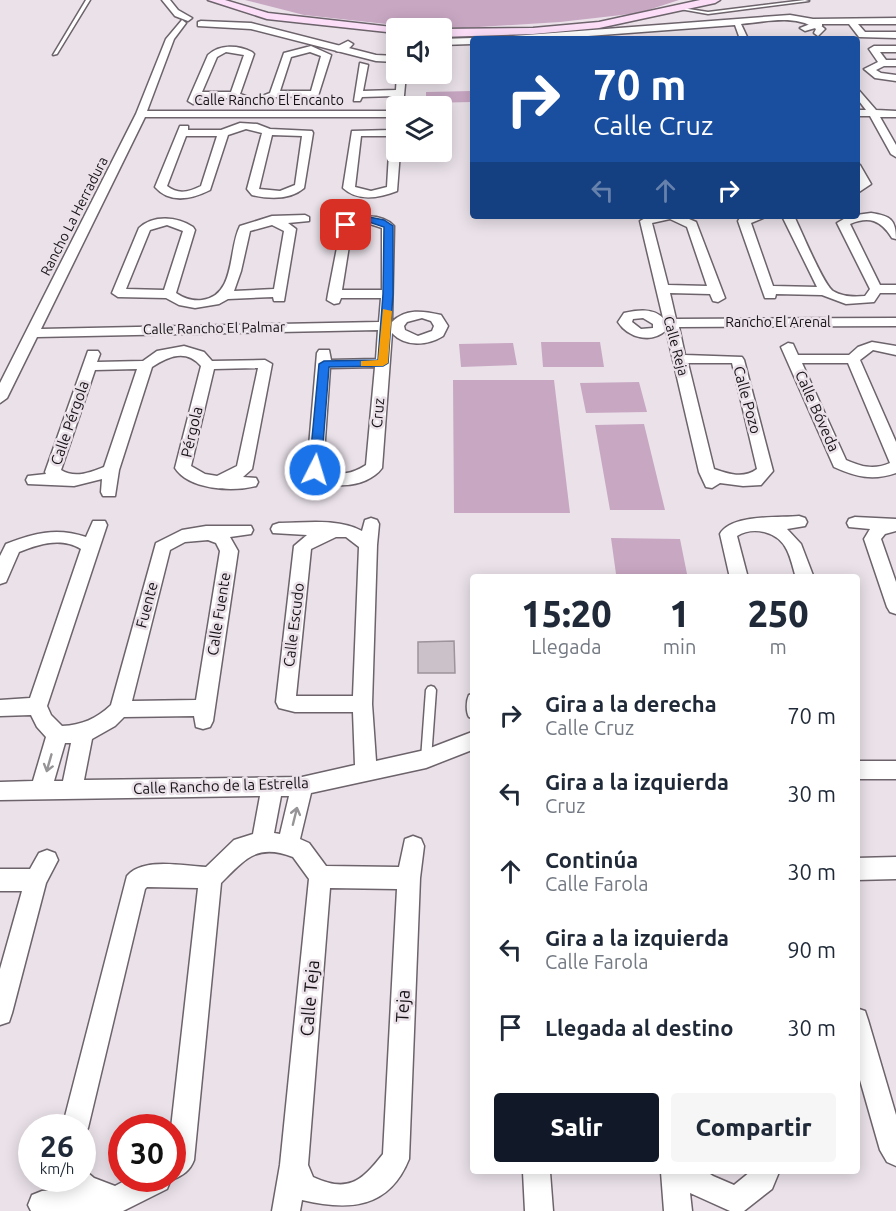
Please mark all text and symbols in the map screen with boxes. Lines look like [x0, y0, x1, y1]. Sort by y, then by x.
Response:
map controls [386, 18, 452, 162]
button: sound [386, 18, 452, 84]
icon: right [494, 60, 572, 138]
text: 70 m [593, 61, 687, 108]
street label: Calle Rancho El Encanto [194, 92, 344, 108]
button: layers [386, 96, 452, 162]
text: Calle Cruz [593, 110, 713, 140]
street label: Rancho La Herradura [37, 154, 111, 278]
icon: left [586, 174, 619, 207]
icon: ahead [649, 174, 682, 207]
icon: right [712, 174, 745, 207]
pin [320, 199, 371, 250]
icon: arrive [329, 208, 362, 241]
street label: Calle Reja [660, 314, 692, 378]
street label: Rancho El Arenal [725, 314, 831, 330]
street label: Calle Rancho El Palmar [143, 319, 286, 337]
street label: Calle Pozo [730, 364, 765, 436]
street label: Calle Bóveda [792, 368, 843, 454]
street label: Calle Pérgola [47, 378, 92, 467]
street label: Cruz [368, 397, 387, 429]
street label: Pérgola [177, 405, 206, 459]
position arrow [283, 438, 347, 502]
street label: Calle Fuente [204, 571, 233, 657]
street label: Fuente [132, 580, 161, 630]
street label: Calle Escudo [280, 582, 307, 668]
text: 15:20 [521, 593, 611, 634]
text: 1 [669, 593, 690, 634]
text: 250 [748, 593, 809, 634]
text: Llegada [531, 635, 602, 658]
text: min [663, 635, 696, 658]
text: m [770, 635, 787, 658]
text: Gira a la derecha [545, 691, 717, 716]
icon: right [494, 699, 527, 732]
text: 70 m [787, 703, 836, 728]
text: Calle Cruz [545, 716, 634, 739]
one-way arrow [43, 753, 54, 772]
text: Gira a la izquierda [545, 769, 729, 794]
street label: Calle Rancho de la Estrella [133, 774, 309, 797]
icon: left [494, 777, 527, 810]
text: 30 m [787, 781, 836, 806]
text: Cruz [545, 794, 585, 817]
one-way arrow [290, 807, 302, 826]
text: Continúa [545, 847, 638, 872]
icon: ahead [494, 855, 527, 888]
text: 30 m [787, 859, 836, 884]
text: Calle Farola [545, 872, 649, 895]
text: Gira a la izquierda [545, 925, 729, 950]
icon: left [494, 933, 527, 966]
text: 90 m [787, 937, 836, 962]
text: Calle Farola [545, 950, 649, 973]
street label: Calle Teja [296, 959, 322, 1037]
street label: Teja [391, 989, 413, 1023]
icon: arrive [494, 1011, 527, 1044]
text: Llegada al destino [545, 1015, 733, 1040]
text: 30 m [787, 1015, 836, 1040]
button: Salir [494, 1093, 659, 1162]
button: Compartir [671, 1093, 836, 1162]
speed limit sign: 30 [108, 1114, 186, 1192]
text: 26 [40, 1129, 74, 1163]
text: km/h [40, 1160, 74, 1177]

